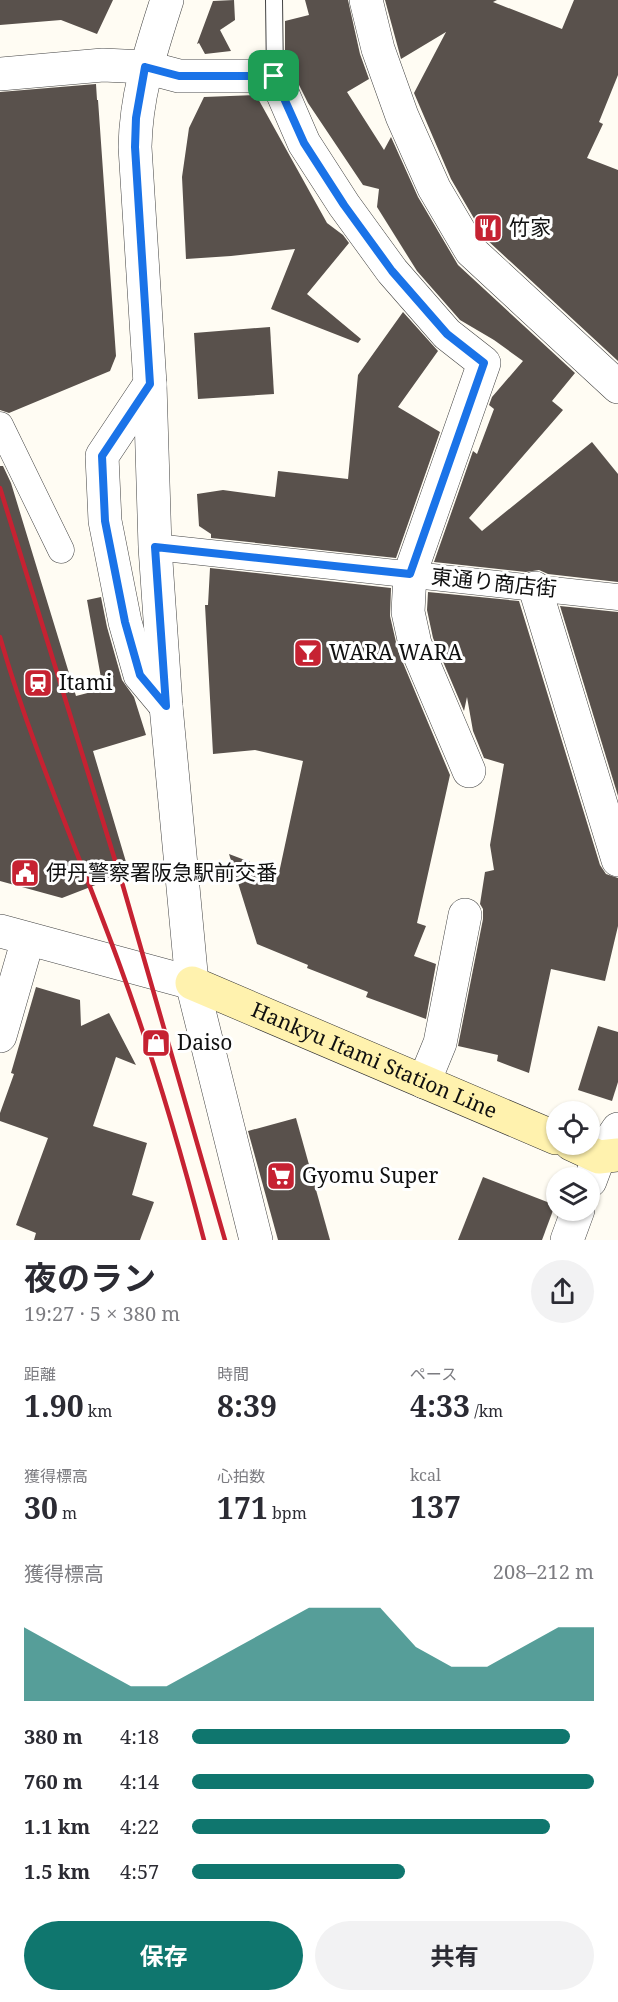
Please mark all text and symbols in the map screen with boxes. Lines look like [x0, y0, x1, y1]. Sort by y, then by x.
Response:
pin [248, 50, 299, 101]
icon: arrive [257, 59, 290, 92]
restaurant icon: 竹家 [472, 212, 504, 244]
place label: 竹家 [509, 213, 551, 241]
street label: 東通り商店街 [430, 561, 558, 603]
bar icon: WARA WARA [292, 637, 324, 669]
place label: WARA WARA [329, 638, 462, 666]
station icon: Itami [22, 667, 54, 699]
place label: Itami [59, 668, 113, 696]
public building icon: 伊丹警察署阪急駅前交番 [9, 857, 41, 889]
place label: 伊丹警察署阪急駅前交番 [46, 858, 277, 886]
street label: Hankyu Itami Station Line [247, 995, 502, 1124]
shop icon: Daiso [140, 1027, 172, 1059]
place label: Daiso [177, 1028, 232, 1056]
map controls [546, 1101, 600, 1221]
button: locate [546, 1101, 600, 1155]
supermarket icon: Gyomu Super [265, 1160, 297, 1192]
place label: Gyomu Super [302, 1161, 439, 1189]
button: layers [546, 1167, 600, 1221]
text: 夜のラン [24, 1255, 156, 1300]
button: share [531, 1260, 594, 1323]
text: 19:27 · 5 × 380 m [24, 1300, 180, 1327]
text: 距離 [24, 1363, 56, 1385]
text: 時間 [217, 1363, 249, 1385]
text: ペース [410, 1363, 457, 1385]
text: 1.90 [24, 1385, 84, 1426]
text: 8:39 [217, 1385, 277, 1426]
text: 4:33 [410, 1385, 470, 1426]
text: km [84, 1400, 112, 1422]
text: /km [470, 1400, 503, 1422]
text: kcal [410, 1464, 441, 1486]
text: 獲得標高 [24, 1465, 88, 1487]
text: 心拍数 [217, 1465, 265, 1487]
text: 137 [410, 1486, 461, 1527]
text: 30 [24, 1487, 58, 1528]
text: 171 [217, 1487, 268, 1528]
text: m [58, 1502, 77, 1524]
text: bpm [268, 1502, 307, 1524]
text: 208–212 m [493, 1558, 594, 1585]
text: 獲得標高 [24, 1560, 104, 1587]
text: 380 m [24, 1723, 83, 1750]
text: 4:18 [120, 1723, 159, 1750]
text: 760 m [24, 1768, 83, 1795]
text: 4:14 [120, 1768, 159, 1795]
text: 1.1 km [24, 1813, 90, 1840]
text: 4:22 [120, 1813, 159, 1840]
text: 1.5 km [24, 1858, 90, 1885]
text: 4:57 [120, 1858, 159, 1885]
button: 保存 [24, 1921, 303, 1990]
button: 共有 [315, 1921, 594, 1990]

